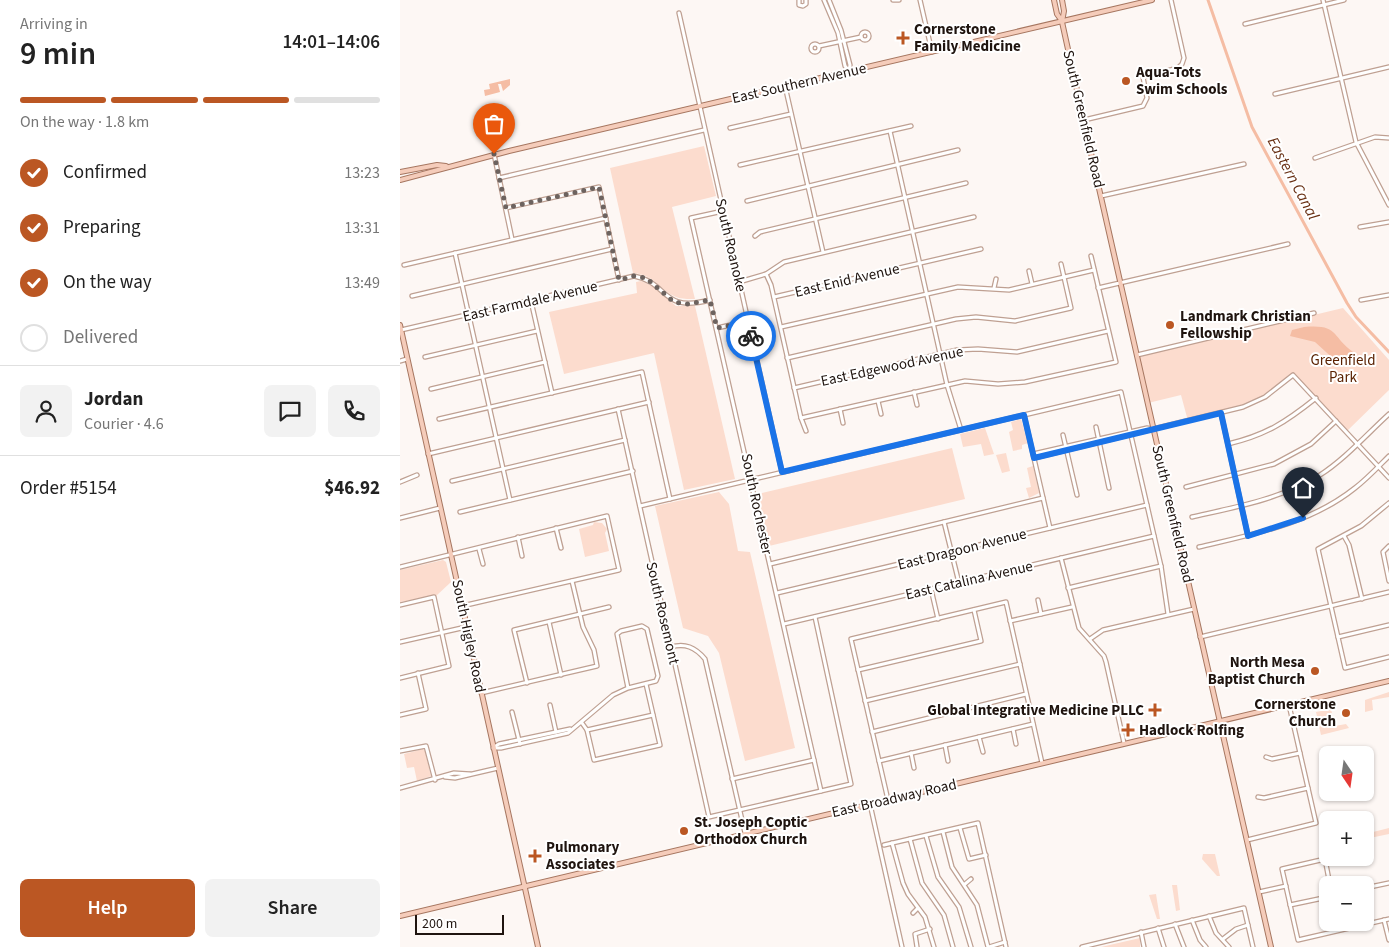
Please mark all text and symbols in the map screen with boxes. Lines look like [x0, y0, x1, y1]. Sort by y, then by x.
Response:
text: Arriving in [20, 13, 88, 35]
place label: Cornerstone Family Medicine [914, 19, 1021, 57]
text: 14:01–14:06 [282, 29, 380, 56]
text: 9 min [20, 31, 96, 77]
marker: Cornerstone Family Medicine [896, 31, 910, 45]
street label: South Greenfield Road [1057, 48, 1110, 190]
street label: East Southern Avenue [730, 58, 868, 109]
place label: Aqua-Tots Swim Schools [1135, 62, 1228, 100]
marker: Aqua-Tots Swim Schools [1120, 75, 1132, 87]
pin [473, 103, 515, 154]
icon: bag [480, 110, 508, 138]
text: On the way · 1.8 km [20, 111, 149, 133]
water label: Eastern Canal [1262, 133, 1324, 224]
icon: check [20, 159, 48, 187]
text: Confirmed [63, 159, 147, 186]
text: 13:23 [344, 162, 380, 184]
street label: South Roanoke [710, 196, 751, 294]
icon: check [20, 214, 48, 242]
text: Preparing [63, 214, 141, 241]
text: 13:31 [344, 217, 380, 239]
street label: East Enid Avenue [793, 258, 902, 303]
icon: check [20, 269, 48, 297]
text: On the way [63, 269, 152, 296]
text: 13:49 [344, 272, 380, 294]
street label: East Farmdale Avenue [461, 276, 600, 327]
place label: Landmark Christian Fellowship [1180, 306, 1311, 344]
courier [726, 311, 776, 361]
marker: Landmark Christian Fellowship [1164, 319, 1176, 331]
icon: bike [737, 322, 765, 350]
text: Delivered [63, 324, 138, 351]
street label: East Edgewood Avenue [819, 341, 965, 392]
park label: Greenfield Park [1310, 350, 1376, 388]
button: person [20, 385, 72, 437]
button: chat [264, 385, 316, 437]
button: phone [328, 385, 380, 437]
text: Jordan [84, 386, 143, 413]
text: Courier · 4.6 [84, 413, 164, 435]
street label: South Greenfield Road [1146, 443, 1199, 585]
street label: South Rochester [736, 452, 778, 557]
pin [1282, 467, 1324, 518]
icon: home [1289, 474, 1317, 502]
text: Order #5154 [20, 475, 117, 502]
text: $46.92 [324, 475, 380, 502]
street label: East Dragoon Avenue [895, 523, 1029, 576]
street label: East Catalina Avenue [903, 556, 1035, 605]
street label: South Rosemont [641, 560, 685, 666]
street label: South Higley Road [446, 578, 491, 695]
place label: North Mesa Baptist Church [1208, 652, 1305, 690]
marker: North Mesa Baptist Church [1309, 665, 1321, 677]
place label: Cornerstone Church [1254, 694, 1336, 732]
place label: Global Integrative Medicine PLLC [927, 700, 1144, 721]
marker: Global Integrative Medicine PLLC [1148, 703, 1162, 717]
marker: Cornerstone Church [1340, 707, 1352, 719]
place label: Hadlock Rolfing [1139, 720, 1244, 741]
marker: Hadlock Rolfing [1121, 723, 1135, 737]
north arrow [1319, 746, 1374, 801]
map controls [1319, 746, 1374, 931]
street label: East Broadway Road [830, 774, 959, 823]
button: + [1319, 811, 1374, 866]
place label: St. Joseph Coptic Orthodox Church [694, 812, 808, 850]
marker: St. Joseph Coptic Orthodox Church [678, 825, 690, 837]
place label: Pulmonary Associates [545, 837, 619, 875]
marker: Pulmonary Associates [528, 849, 542, 863]
button: − [1319, 876, 1374, 931]
button: Help [20, 879, 195, 937]
button: Share [205, 879, 380, 937]
scale bar [415, 912, 504, 935]
text: 200 m [422, 914, 457, 934]

